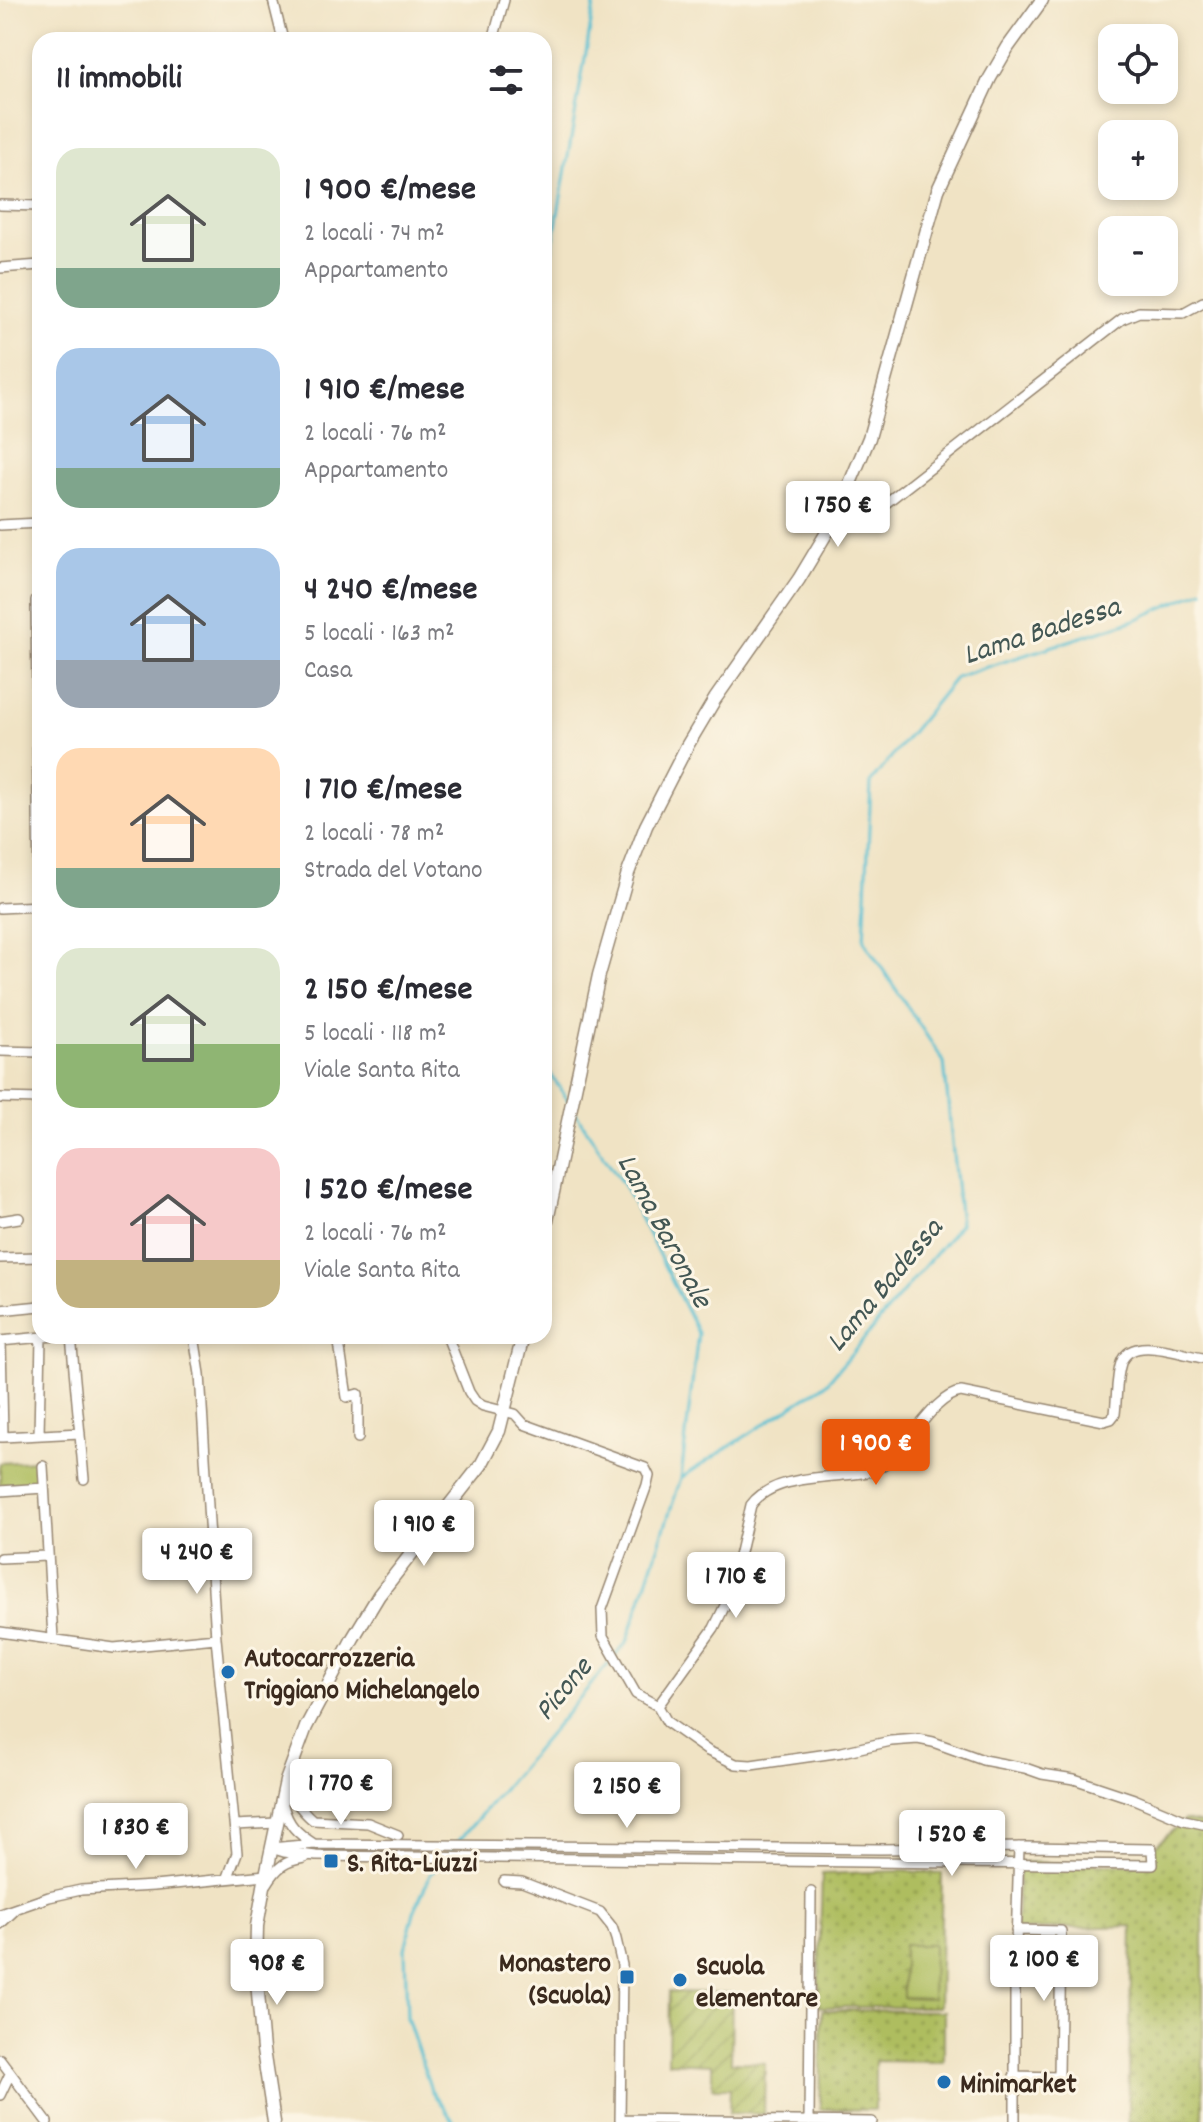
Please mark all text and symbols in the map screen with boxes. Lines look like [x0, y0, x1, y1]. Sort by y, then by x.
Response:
map controls [1098, 24, 1178, 296]
button: locate [1098, 24, 1178, 104]
text: 11 immobili [56, 56, 182, 105]
icon: filters [484, 58, 528, 102]
button: + [1098, 120, 1178, 200]
text: 1 900 €/mese [304, 167, 476, 216]
icon: home [120, 180, 216, 276]
text: 2 locali · 74 m² [304, 216, 445, 253]
button: − [1098, 216, 1178, 296]
text: Appartamento [304, 253, 448, 290]
text: 1 910 €/mese [304, 367, 465, 416]
icon: home [120, 380, 216, 476]
text: 2 locali · 76 m² [304, 416, 447, 453]
text: Appartamento [304, 453, 448, 490]
pin: 1 750 € [764, 481, 912, 549]
text: 1 750 € [804, 488, 872, 525]
text: 4 240 €/mese [304, 567, 477, 616]
icon: home [120, 580, 216, 676]
water label: Lama Badessa [958, 587, 1128, 679]
text: 5 locali · 163 m² [304, 616, 454, 653]
text: Casa [304, 653, 352, 690]
text: 1 710 €/mese [304, 767, 462, 816]
icon: home [120, 780, 216, 876]
text: 2 locali · 78 m² [304, 816, 444, 853]
text: Strada del Votano [304, 853, 482, 890]
text: 2 150 €/mese [304, 967, 472, 1016]
icon: home [120, 980, 216, 1076]
text: 5 locali · 118 m² [304, 1016, 446, 1053]
text: Viale Santa Rita [304, 1053, 460, 1090]
water label: Lama Baronale [603, 1147, 722, 1318]
text: 1 520 €/mese [304, 1167, 472, 1216]
icon: home [120, 1180, 216, 1276]
water label: Lama Badessa [818, 1209, 956, 1363]
text: 2 locali · 76 m² [304, 1216, 447, 1253]
text: Viale Santa Rita [304, 1253, 460, 1290]
pin: 1 900 € [802, 1419, 950, 1487]
text: 1 900 € [840, 1426, 912, 1463]
pin: 1 910 € [350, 1500, 498, 1568]
text: 1 910 € [392, 1507, 456, 1544]
pin: 4 240 € [123, 1528, 271, 1596]
text: 4 240 € [160, 1535, 234, 1572]
pin: 1 710 € [662, 1552, 810, 1620]
text: 1 710 € [705, 1559, 767, 1596]
place label: Autocarrozzeria Triggiano Michelangelo [244, 1641, 480, 1713]
water label: Picone [526, 1648, 606, 1732]
marker: Autocarrozzeria Triggiano Michelangelo [219, 1663, 237, 1681]
pin: 1 770 € [267, 1759, 415, 1827]
pin: 2 150 € [553, 1762, 701, 1830]
text: 1 770 € [308, 1766, 374, 1803]
text: 2 150 € [592, 1769, 662, 1806]
pin: 1 830 € [62, 1803, 210, 1871]
text: 1 830 € [102, 1810, 170, 1847]
pin: 1 520 € [878, 1810, 1026, 1878]
text: 1 520 € [917, 1817, 987, 1854]
place label: S. Rita-Liuzzi [347, 1846, 477, 1886]
marker: S. Rita-Liuzzi [322, 1852, 340, 1870]
pin: 2 100 € [970, 1935, 1118, 2003]
pin: 908 € [221, 1939, 333, 2007]
text: 2 100 € [1008, 1942, 1080, 1979]
text: 908 € [249, 1946, 305, 1983]
place label: Monastero (Scuola) [499, 1946, 611, 2018]
place label: Scuola elementare [696, 1949, 818, 2021]
marker: Monastero (Scuola) [618, 1968, 636, 1986]
marker: Scuola elementare [671, 1971, 689, 1989]
place label: Minimarket [960, 2067, 1077, 2107]
marker: Minimarket [935, 2073, 953, 2091]

